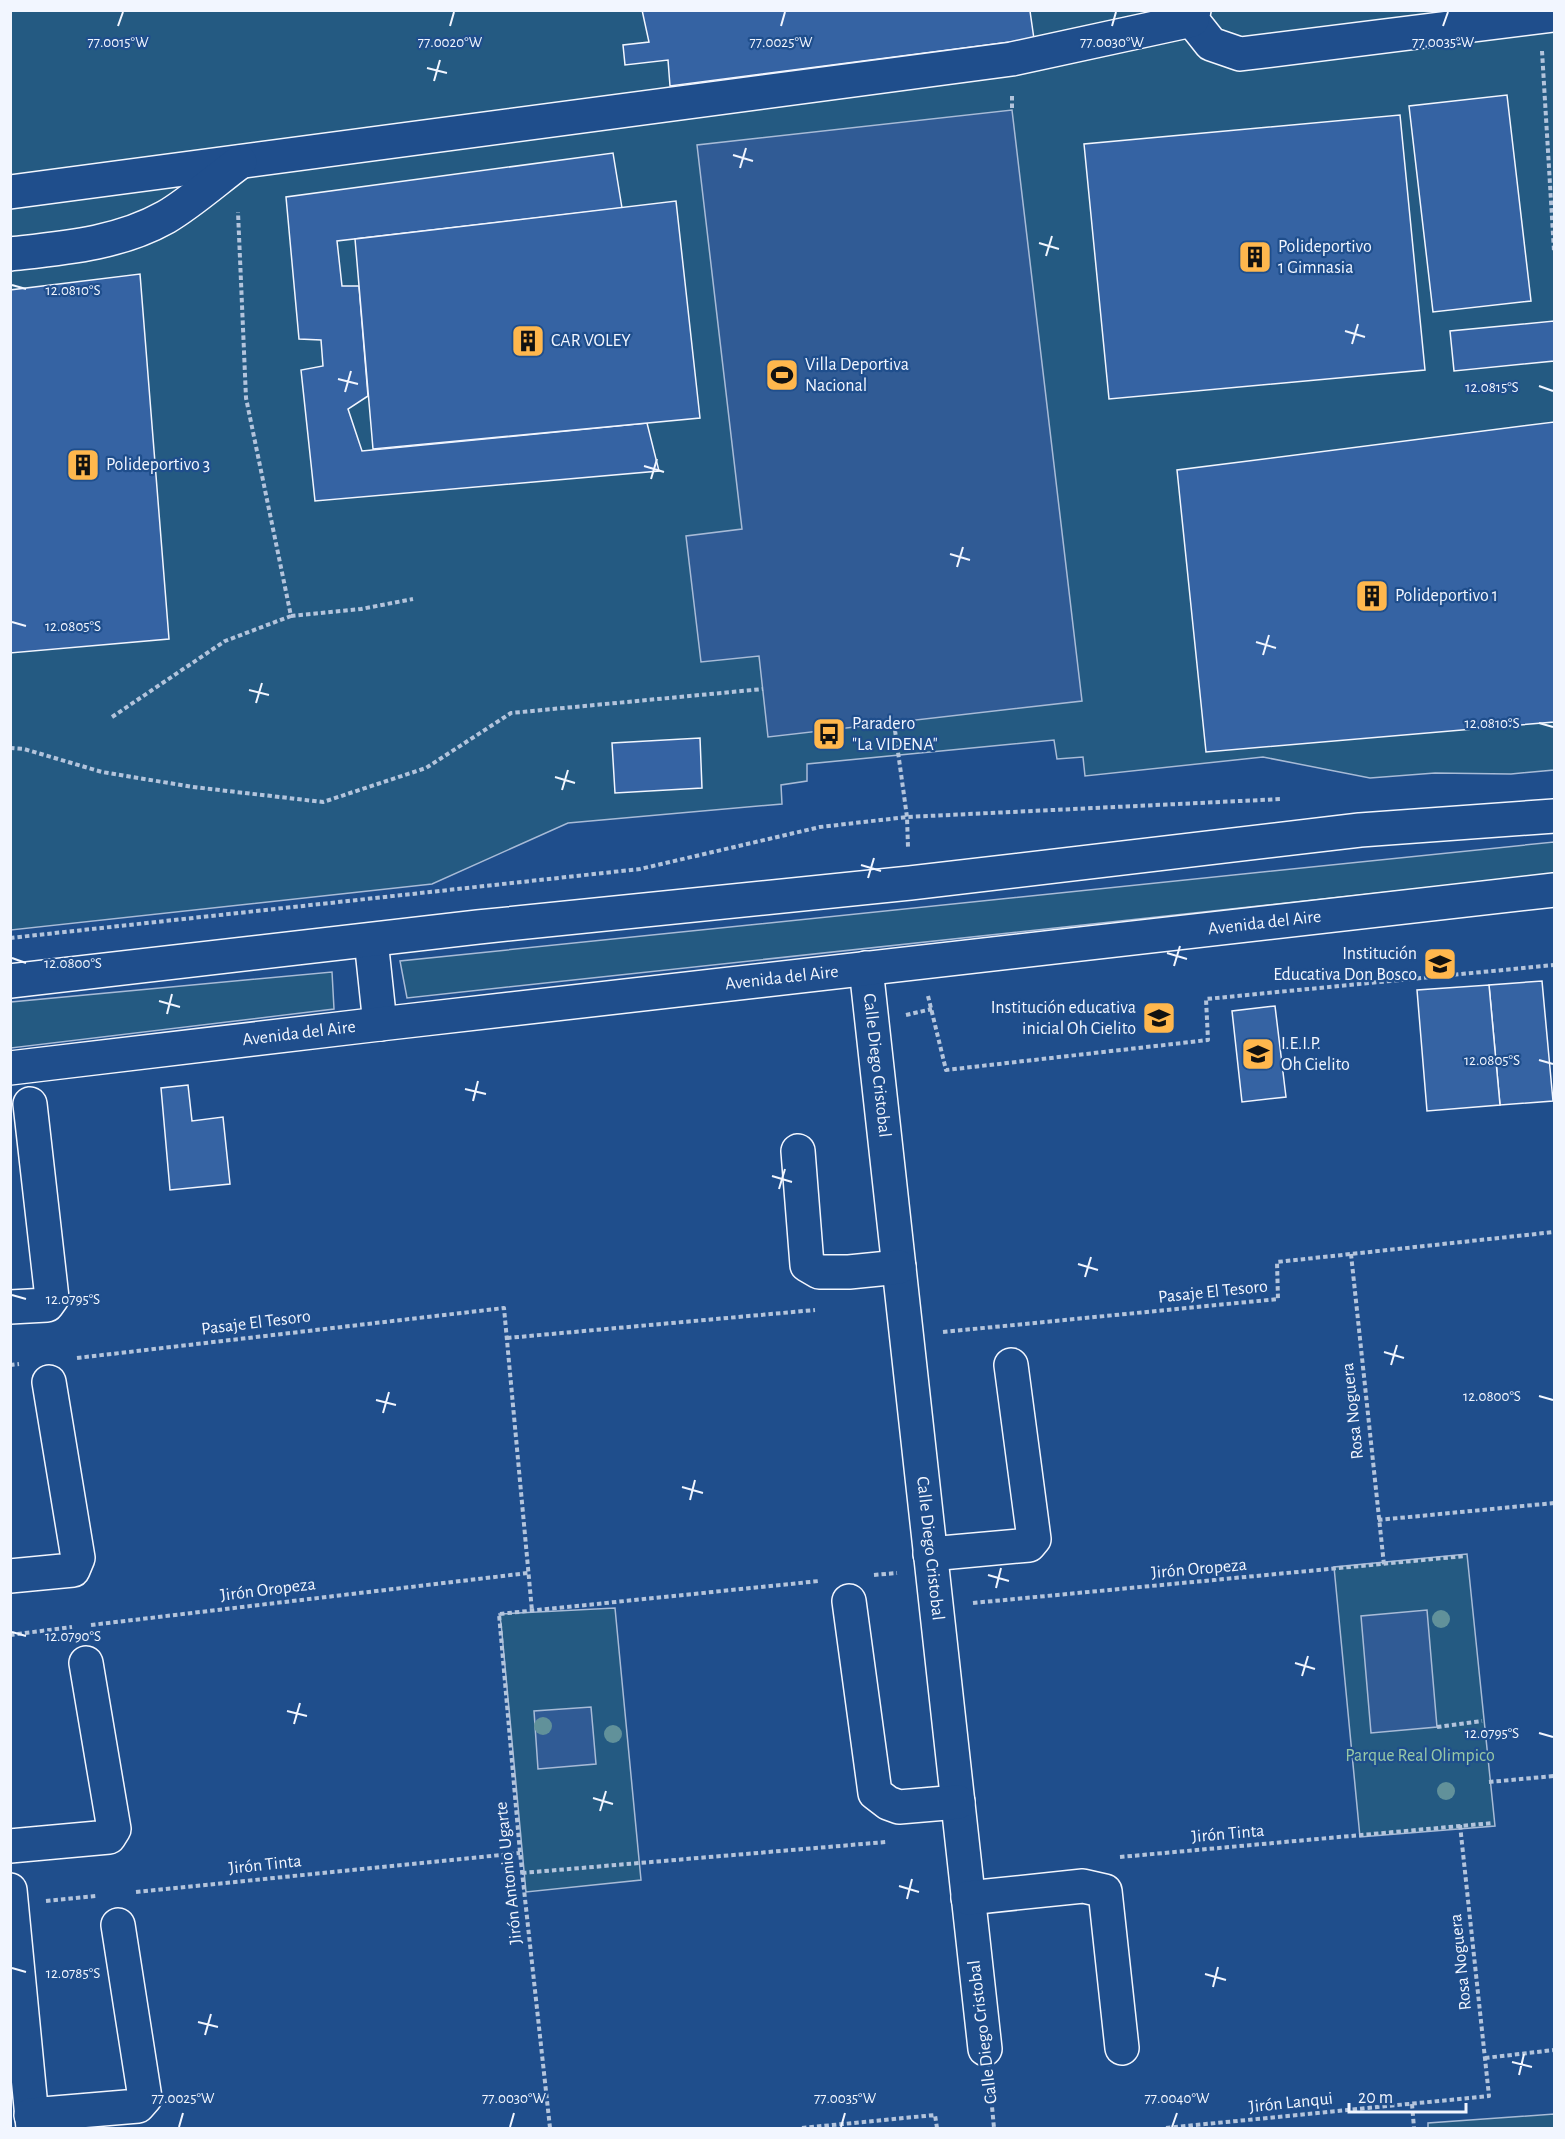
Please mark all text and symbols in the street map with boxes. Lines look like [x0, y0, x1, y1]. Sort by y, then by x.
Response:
text: 77.0015°W [87, 35, 149, 50]
text: 77.0020°W [418, 35, 483, 50]
text: 77.0025°W [750, 35, 813, 50]
text: 77.0030°W [1080, 35, 1145, 50]
text: 77.0035°W [1412, 35, 1475, 50]
place label: Polideportivo 1 Gimnasia [1278, 238, 1372, 277]
building icon: Polideportivo 1 Gimnasia [1237, 239, 1273, 275]
text: 12.0810°S [45, 283, 101, 298]
building icon: CAR VOLEY [510, 323, 546, 359]
place label: CAR VOLEY [551, 332, 631, 350]
place label: Villa Deportiva Nacional [805, 356, 909, 395]
sports icon: Villa Deportiva Nacional [764, 357, 800, 393]
text: 12.0815°S [1465, 380, 1519, 395]
building icon: Polideportivo 3 [65, 447, 101, 483]
place label: Polideportivo 3 [106, 456, 210, 474]
building icon: Polideportivo 1 [1354, 578, 1390, 614]
place label: Polideportivo 1 [1395, 587, 1498, 605]
text: 12.0805°S [45, 619, 101, 634]
place label: Paradero "La VIDENA" [852, 715, 938, 754]
bus stop icon: Paradero "La VIDENA" [811, 716, 847, 752]
text: 12.0810°S [1464, 716, 1520, 731]
street label: Avenida del Aire [1207, 908, 1322, 938]
place label: Institución Educativa Don Bosco [1273, 945, 1417, 984]
school or university icon: Institución Educativa Don Bosco [1422, 946, 1458, 982]
text: 12.0800°S [44, 956, 102, 971]
street label: Avenida del Aire [724, 963, 839, 994]
street label: Calle Diego Cristobal [860, 992, 894, 1138]
place label: Institución educativa inicial Oh Cielito [991, 999, 1136, 1038]
school or university icon: Institución educativa inicial Oh Cielito [1141, 1000, 1177, 1036]
street label: Avenida del Aire [241, 1018, 357, 1049]
place label: I.E.I.P. Oh Cielito [1281, 1035, 1350, 1074]
school or university icon: I.E.I.P. Oh Cielito [1240, 1036, 1276, 1072]
text: 12.0805°S [1464, 1053, 1520, 1068]
street label: Pasaje El Tesoro [1157, 1277, 1269, 1307]
text: 12.0795°S [46, 1292, 100, 1307]
street label: Pasaje El Tesoro [200, 1307, 312, 1339]
street label: Rosa Noguera [1339, 1362, 1367, 1460]
text: 12.0800°S [1463, 1389, 1521, 1404]
street label: Calle Diego Cristobal [913, 1475, 947, 1621]
street label: Jirón Oropeza [1150, 1556, 1248, 1582]
street label: Jirón Oropeza [219, 1575, 317, 1605]
text: 12.0790°S [45, 1629, 101, 1644]
text: 12.0795°S [1465, 1726, 1519, 1741]
park label: Parque Real Olimpico [1345, 1747, 1495, 1765]
street label: Jirón Antonio Ugarte [493, 1801, 525, 1945]
street label: Jirón Tinta [1191, 1822, 1265, 1846]
street label: Jirón Tinta [228, 1852, 302, 1878]
street label: Rosa Noguera [1447, 1913, 1475, 2011]
street label: Calle Diego Cristobal [965, 1959, 1001, 2105]
text: 12.0785°S [46, 1966, 100, 1981]
scale bar [1349, 2076, 1466, 2114]
text: 20 m [1358, 2089, 1393, 2107]
street label: Jirón Lanqui [1248, 2090, 1334, 2116]
text: 77.0025°W [152, 2091, 215, 2106]
text: 77.0030°W [482, 2091, 547, 2106]
text: 77.0035°W [814, 2091, 877, 2106]
text: 77.0040°W [1145, 2091, 1210, 2106]

